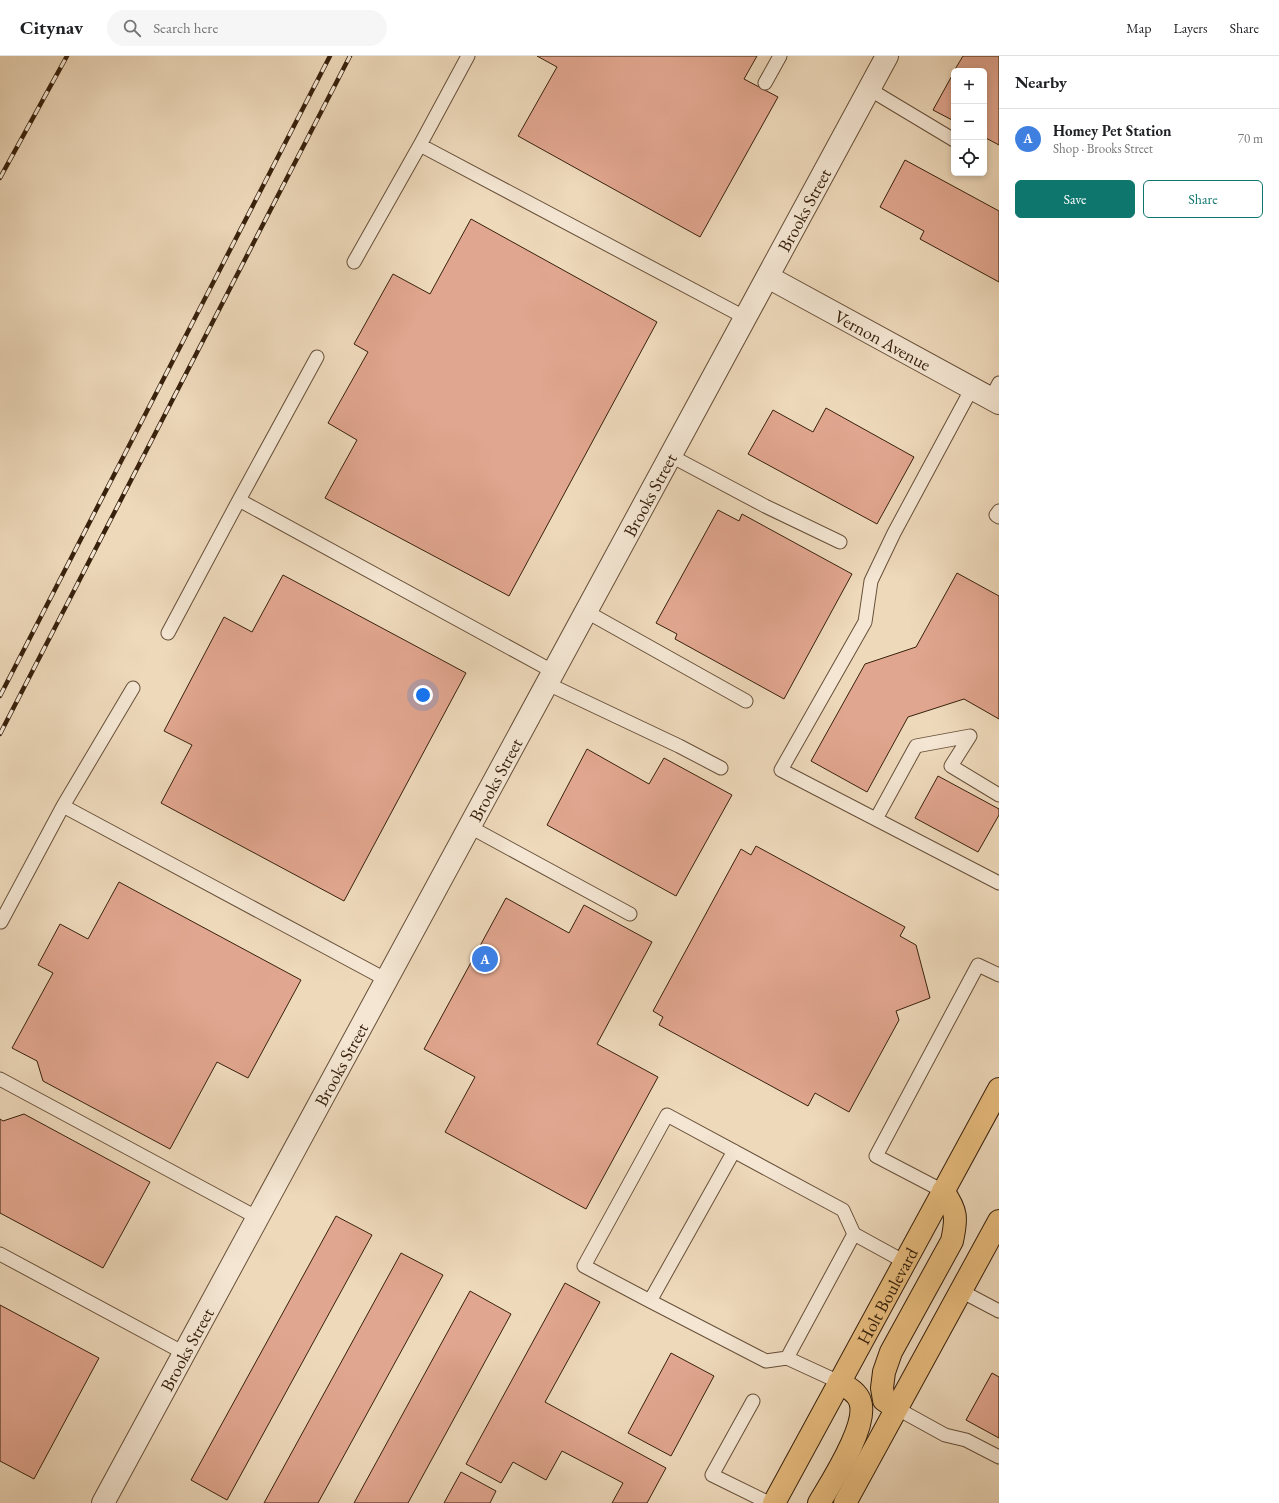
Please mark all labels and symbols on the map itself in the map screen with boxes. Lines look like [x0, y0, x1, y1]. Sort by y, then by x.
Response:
street label: Brooks Street [772, 164, 836, 255]
street label: Vernon Avenue [831, 304, 935, 375]
street label: Brooks Street [617, 448, 682, 540]
your location [413, 685, 433, 705]
street label: Brooks Street [463, 733, 527, 825]
pin: A [472, 944, 498, 974]
street label: Brooks Street [309, 1018, 373, 1110]
street label: Holt Boulevard [851, 1242, 923, 1348]
street label: Brooks Street [154, 1303, 218, 1395]

